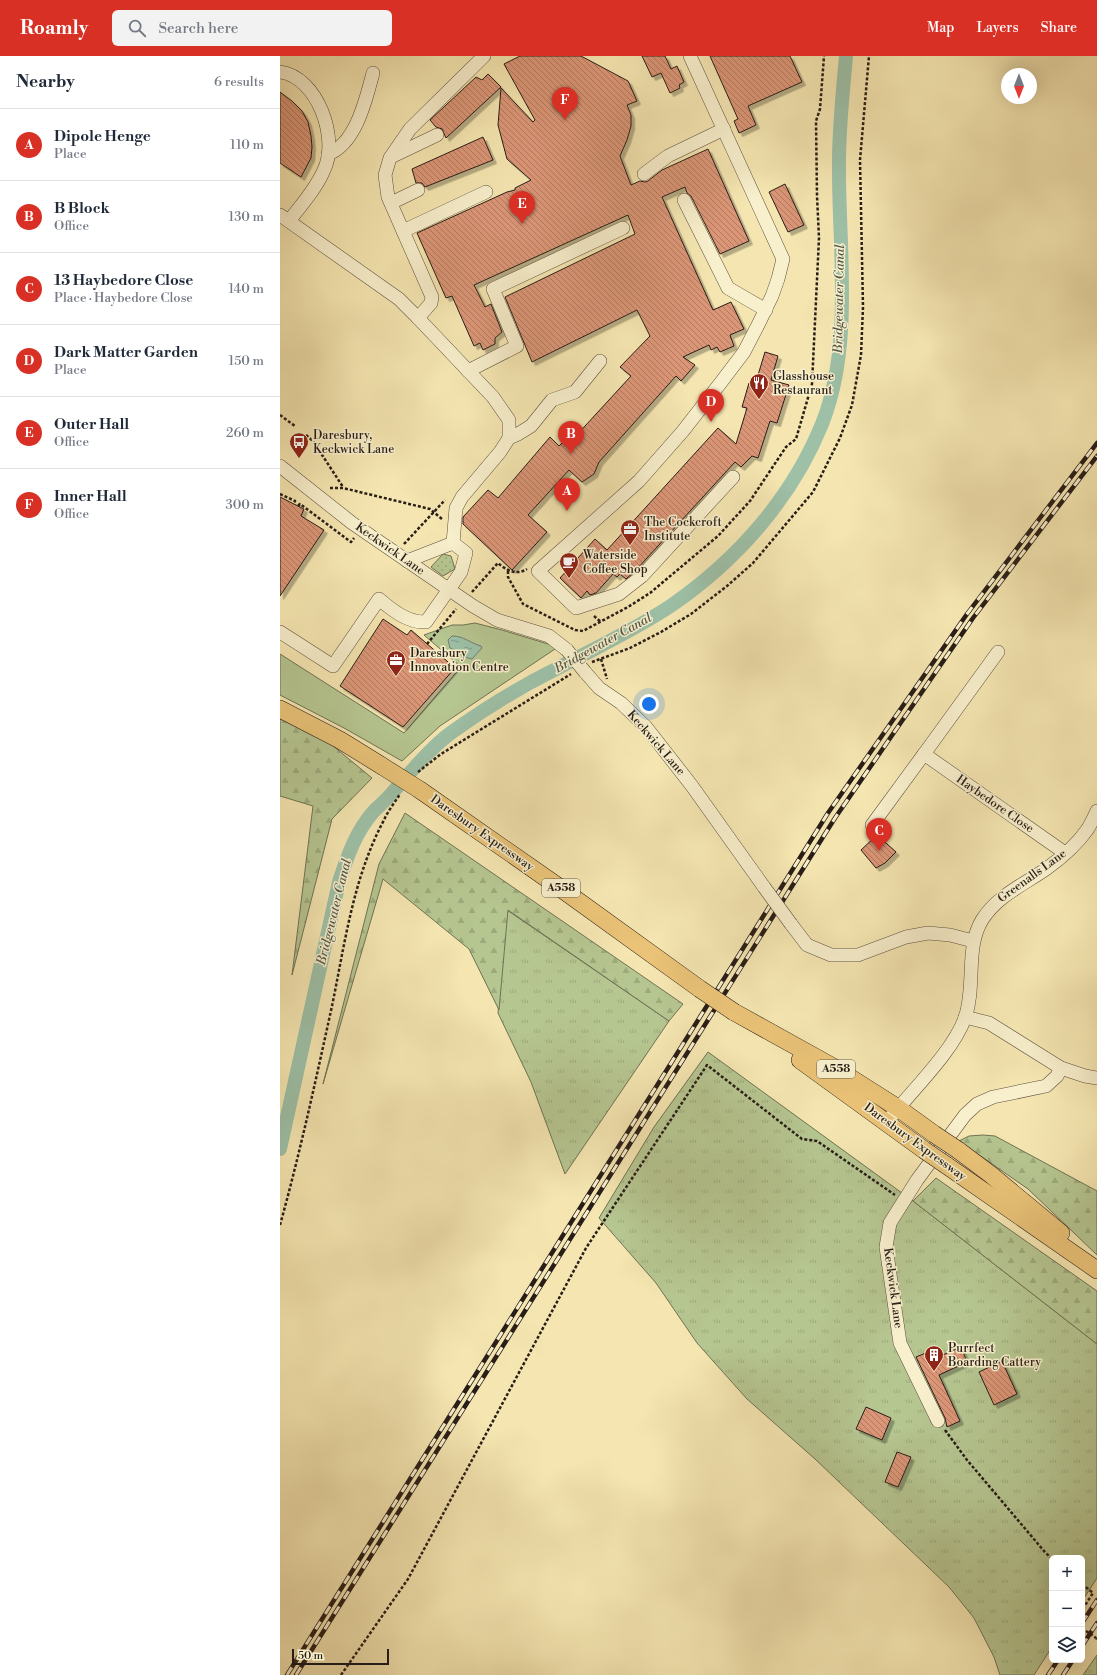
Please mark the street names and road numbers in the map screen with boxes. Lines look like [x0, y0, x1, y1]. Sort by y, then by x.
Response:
street label: Keckwick Lane [352, 520, 428, 578]
street label: Keckwick Lane [624, 707, 688, 779]
street label: Haybedore Close [953, 772, 1037, 836]
street label: Daresbury Expressway [427, 792, 537, 874]
street label: Greenalls Lane [995, 846, 1069, 906]
road number: A558 [542, 879, 580, 897]
road number: A558 [817, 1060, 855, 1078]
street label: Daresbury Expressway [861, 1100, 969, 1184]
street label: Keckwick Lane [880, 1247, 906, 1329]

